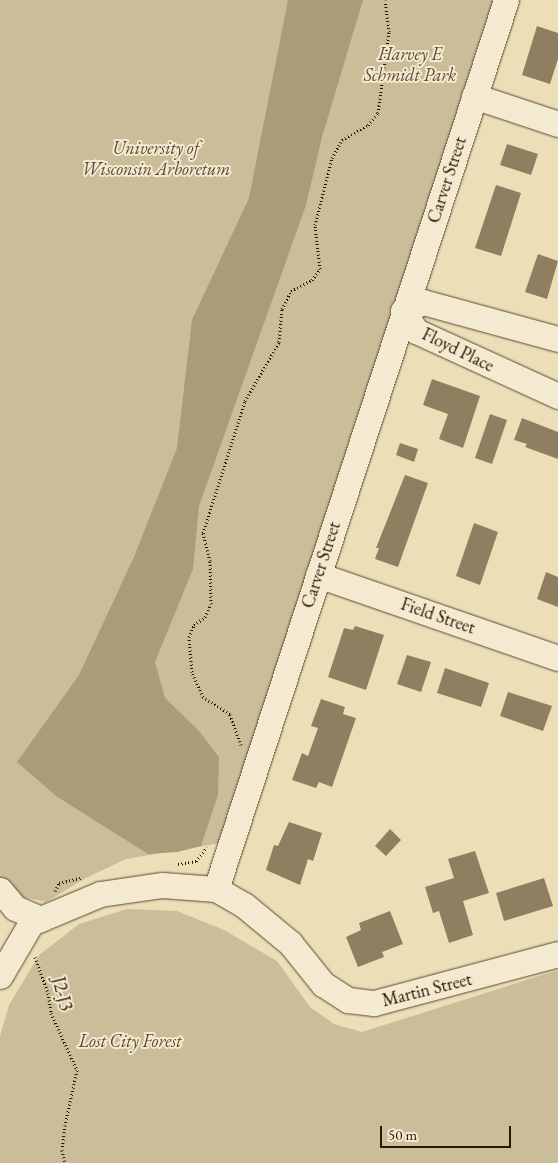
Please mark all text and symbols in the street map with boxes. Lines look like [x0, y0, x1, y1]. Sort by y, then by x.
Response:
park label: Harvey E Schmidt Park [364, 44, 456, 86]
street label: Carver Street [423, 134, 471, 226]
park label: University of Wisconsin Arboretum [82, 138, 230, 180]
street label: Floyd Place [418, 323, 498, 377]
street label: Carver Street [297, 519, 345, 611]
street label: Field Street [398, 593, 478, 639]
street label: Martin Street [380, 968, 474, 1012]
street label: J2-J3 [47, 975, 77, 1013]
park label: Lost City Forest [78, 1030, 182, 1052]
scale bar [383, 1116, 514, 1148]
text: 50 m [388, 1125, 417, 1144]

